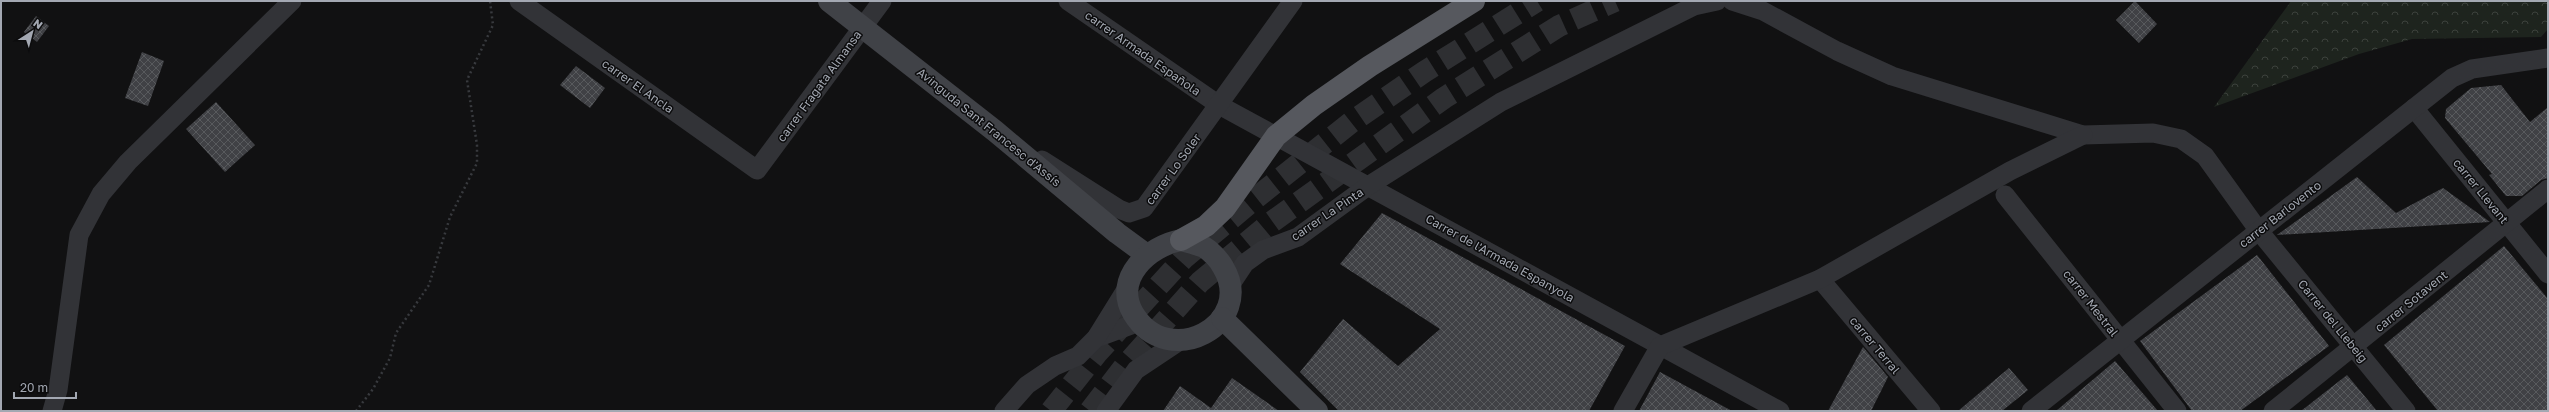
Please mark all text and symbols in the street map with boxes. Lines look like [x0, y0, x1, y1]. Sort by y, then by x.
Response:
street label: carrer Armada Española [1082, 7, 1204, 99]
north arrow [12, 12, 52, 52]
text: N [31, 16, 45, 31]
street label: carrer Fragata Almansa [774, 27, 864, 145]
street label: carrer El Ancla [599, 56, 677, 116]
street label: Avinguda Sant Francesc d'Assís [914, 64, 1064, 190]
street label: carrer Lo Soler [1142, 130, 1204, 208]
street label: carrer Llevant [2450, 155, 2512, 227]
street label: carrer Barlovento [2236, 177, 2324, 251]
street label: carrer La Pinta [1288, 184, 1366, 244]
street label: Carrer de l'Armada Espanyola [1423, 211, 1577, 305]
street label: carrer Mestral [2060, 267, 2122, 340]
street label: carrer Sotavent [2372, 267, 2450, 335]
street label: Carrer del Llebeig [2295, 277, 2371, 365]
street label: carrer Terral [1847, 313, 1903, 377]
scale bar [14, 374, 76, 400]
text: 20 m [20, 380, 48, 395]

